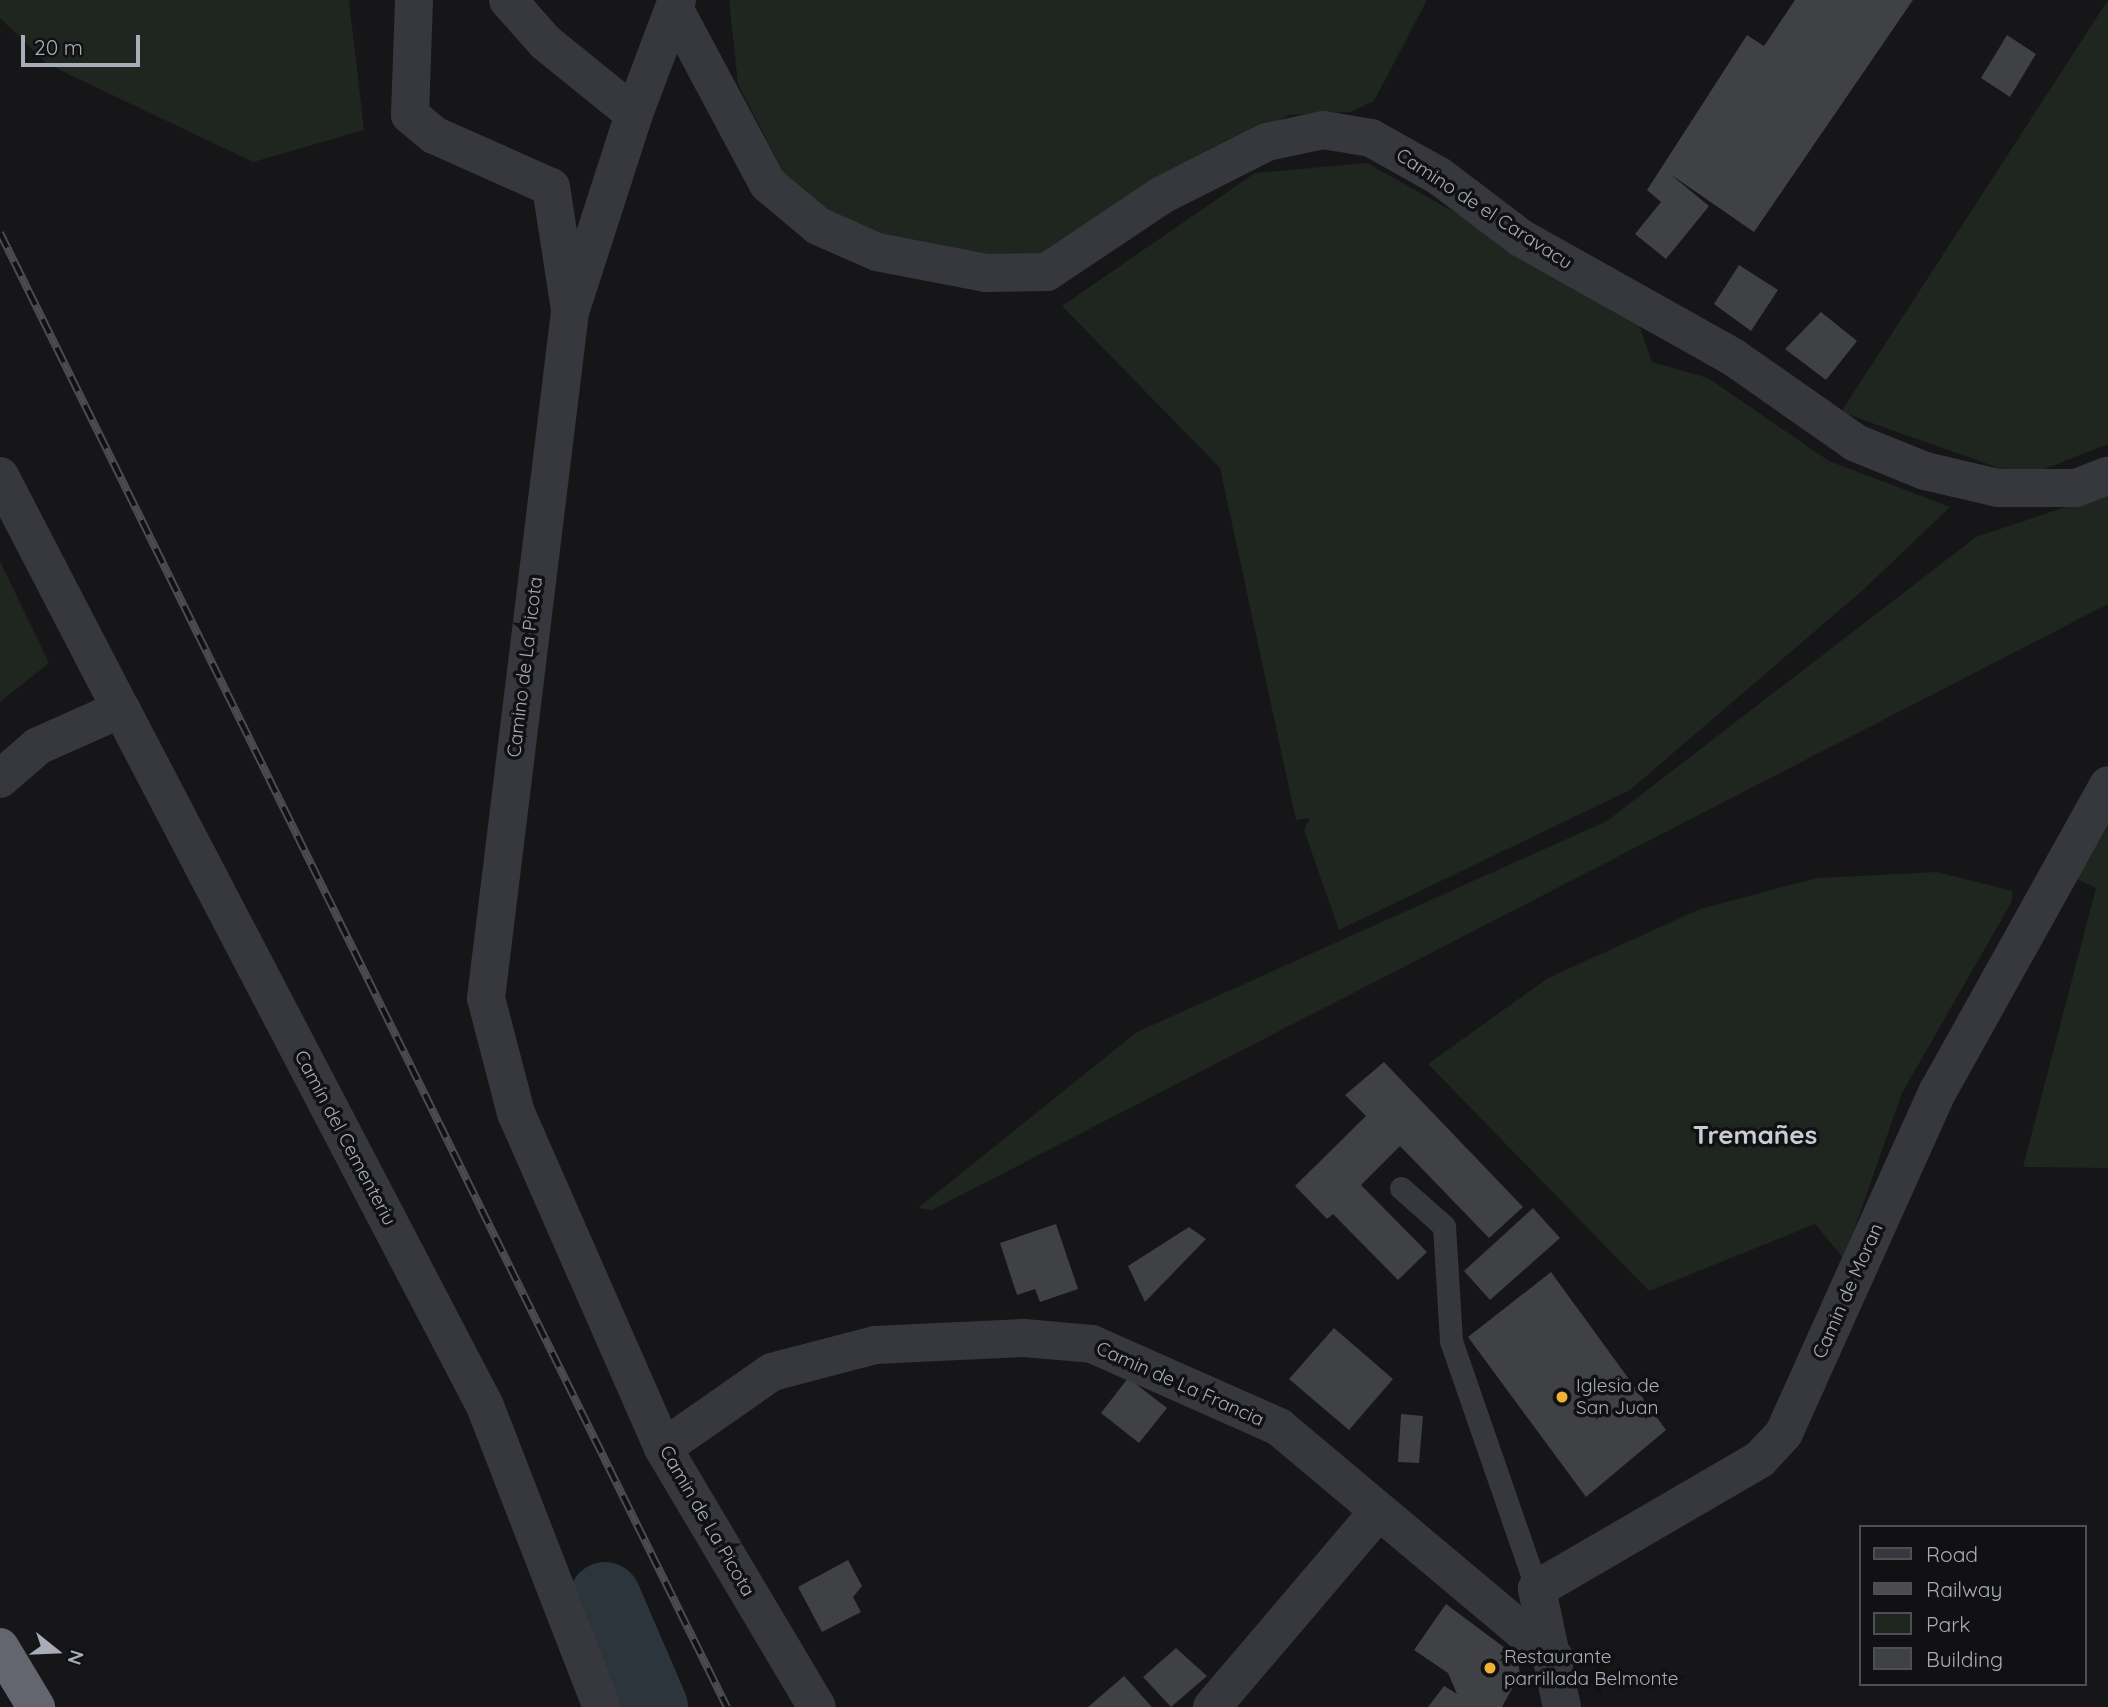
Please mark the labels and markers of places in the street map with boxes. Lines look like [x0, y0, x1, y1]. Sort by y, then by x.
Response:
place label: Iglesia de San Juan [1576, 1375, 1659, 1419]
marker: Iglesia de San Juan [1554, 1389, 1570, 1405]
place label: Restaurante parrillada Belmonte [1504, 1646, 1679, 1690]
marker: Restaurante parrillada Belmonte [1482, 1660, 1498, 1676]

